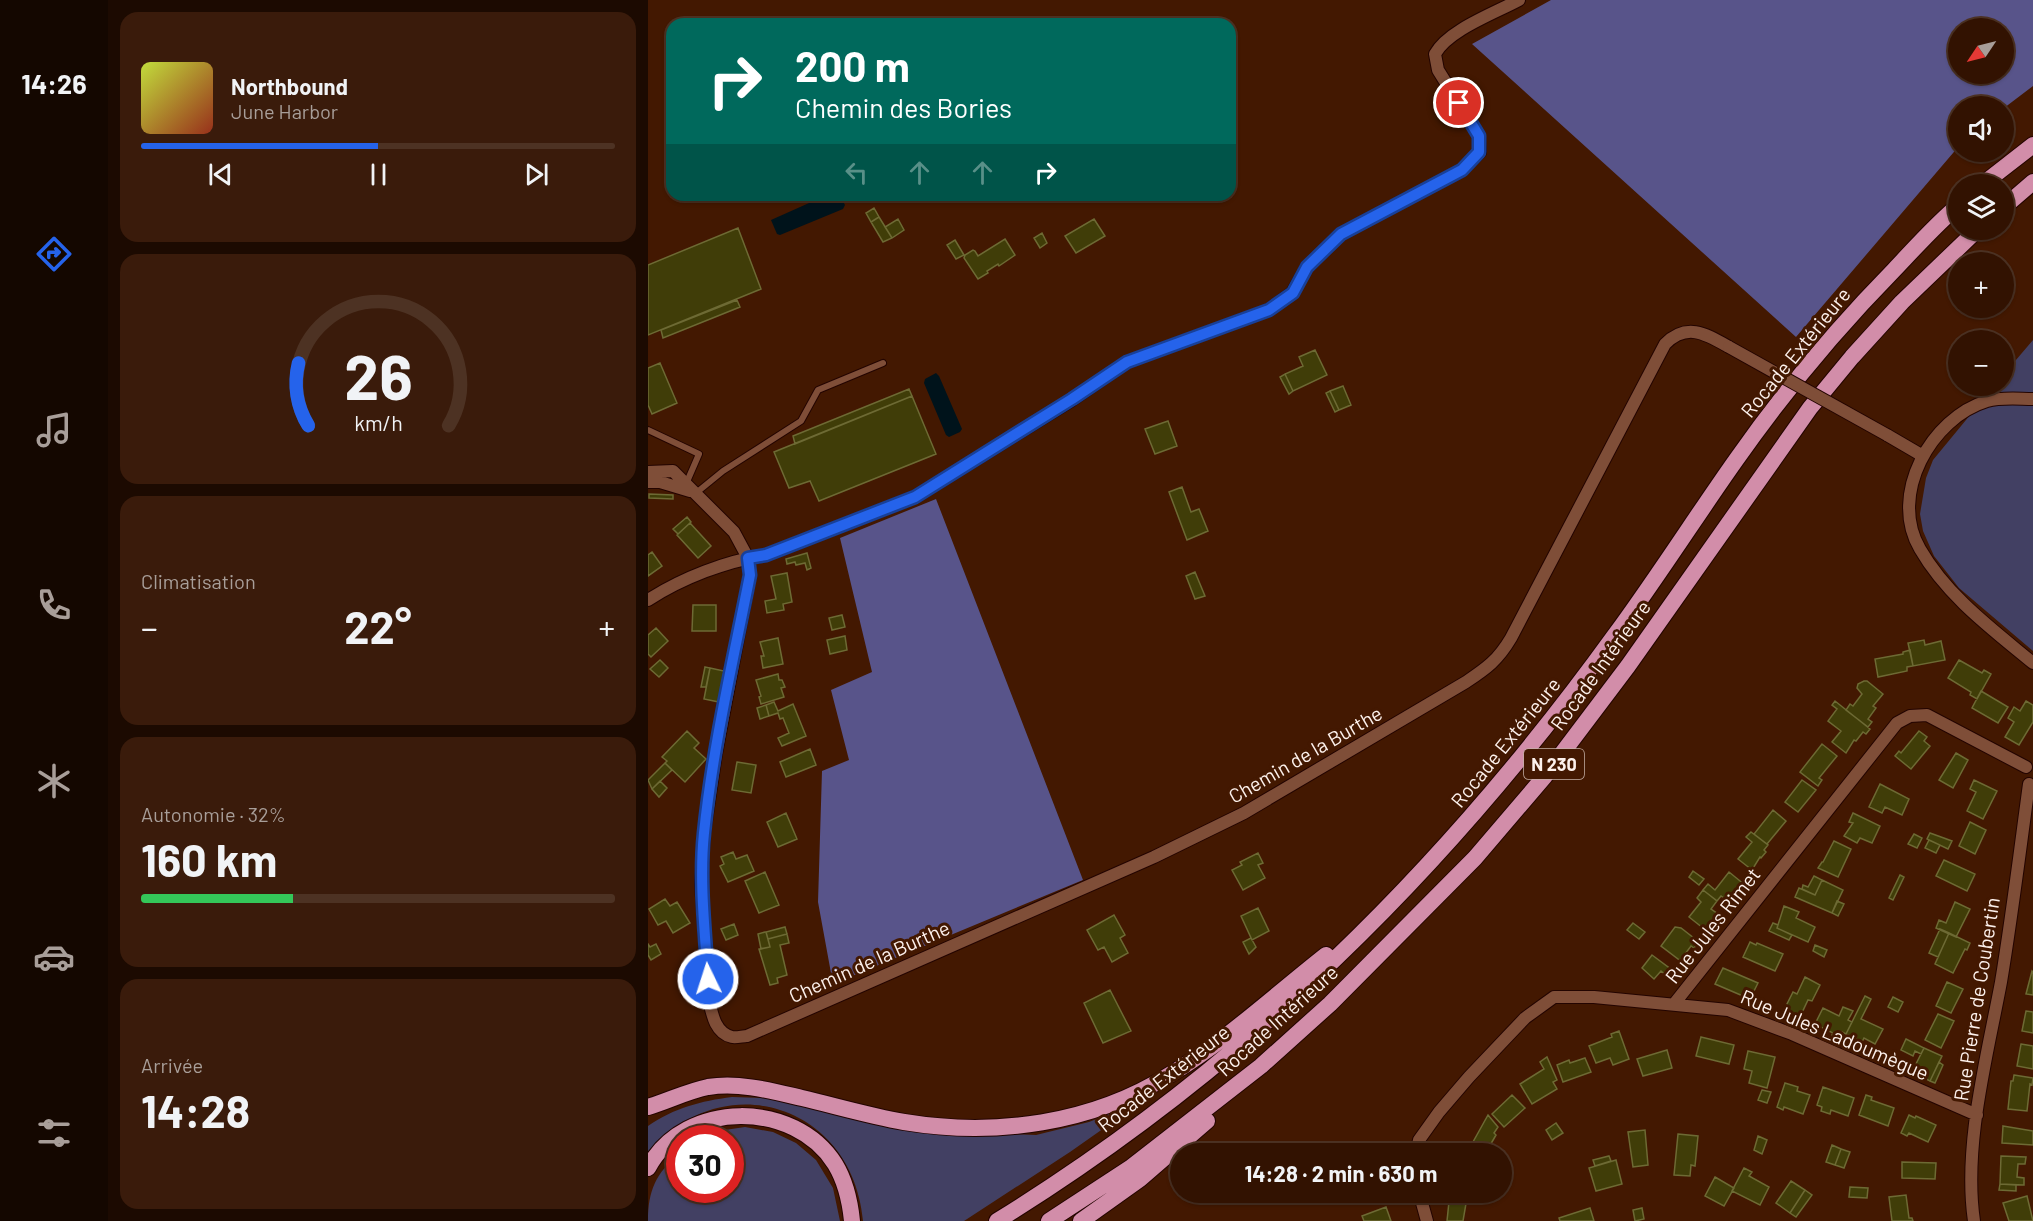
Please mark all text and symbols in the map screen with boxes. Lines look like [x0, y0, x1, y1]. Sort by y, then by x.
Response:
north arrow [1948, 18, 2014, 84]
map controls [1948, 18, 2014, 396]
text: 200 m [795, 40, 910, 90]
icon: right [696, 42, 774, 120]
text: 14:26 [21, 67, 87, 99]
text: Northbound [231, 73, 348, 99]
pin [1433, 77, 1484, 128]
icon: arrive [1442, 86, 1475, 119]
text: Chemin des Bories [795, 91, 1012, 123]
button: sound [1948, 96, 2014, 162]
text: June Harbor [231, 99, 338, 123]
icon: left [840, 156, 873, 189]
icon: ahead [903, 156, 936, 189]
icon: ahead [966, 156, 999, 189]
icon: right [1029, 156, 1062, 189]
icon: previous [204, 158, 237, 191]
icon: pause [362, 158, 395, 191]
icon: next [520, 158, 553, 191]
button: layers [1948, 174, 2014, 240]
icon: directions [33, 233, 75, 275]
button: + [1948, 252, 2014, 318]
street label: Rocade Extérieure [1735, 282, 1855, 422]
button: − [1948, 330, 2014, 396]
text: 26 [344, 338, 412, 412]
icon: music [33, 409, 75, 451]
text: km/h [354, 410, 402, 435]
text: Climatisation [141, 569, 256, 593]
icon: phone [33, 584, 75, 626]
street label: Rocade Intérieure [1545, 595, 1655, 735]
text: 22° [344, 599, 412, 653]
text: − [141, 607, 158, 647]
text: + [598, 607, 615, 647]
street label: Rocade Extérieure [1445, 672, 1565, 812]
street label: Chemin de la Burthe [1224, 700, 1386, 808]
road number: N 230 [1524, 749, 1584, 779]
icon: climate [33, 760, 75, 802]
text: Autonomie · 32% [141, 802, 286, 826]
text: 160 km [141, 832, 277, 886]
street label: Rue Jules Rimet [1659, 862, 1765, 988]
street label: Rue Pierre de Coubertin [1948, 895, 2004, 1103]
street label: Chemin de la Burthe [785, 915, 953, 1007]
icon: car [33, 936, 75, 978]
position arrow [676, 947, 740, 1011]
street label: Rocade Intérieure [1212, 959, 1342, 1081]
street label: Rue Jules Ladoumègue [1737, 984, 1933, 1084]
street label: Rocade Extérieure [1093, 1019, 1233, 1137]
text: Arrivée [141, 1053, 203, 1077]
text: 14:28 [141, 1083, 250, 1137]
icon: filters [33, 1112, 75, 1154]
speed limit sign: 30 [666, 1125, 744, 1203]
text: 14:28 · 2 min · 630 m [1244, 1160, 1438, 1186]

